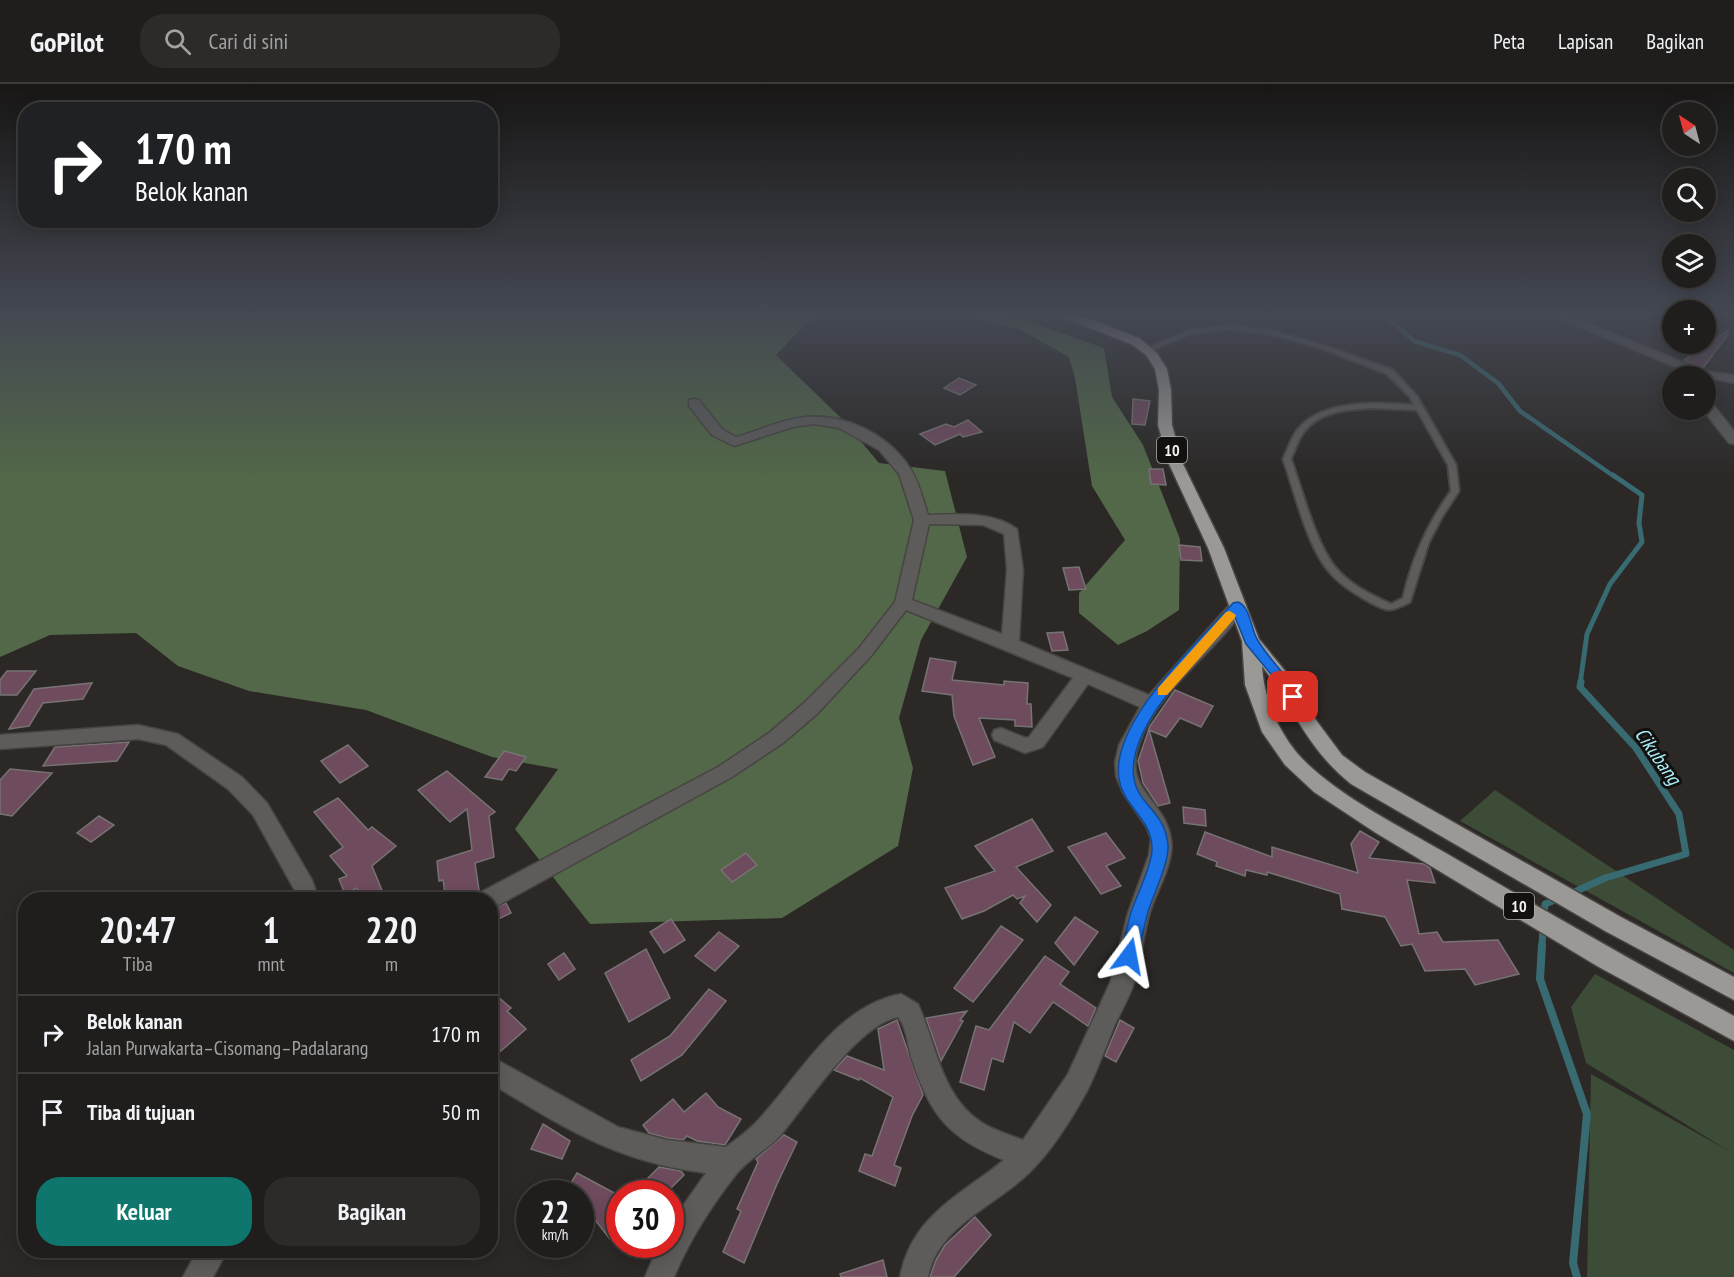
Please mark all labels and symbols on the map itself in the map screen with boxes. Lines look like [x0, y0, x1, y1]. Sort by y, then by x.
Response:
north arrow [1662, 102, 1716, 156]
road number: 10 [1157, 437, 1187, 463]
pin [1267, 671, 1318, 722]
water label: Cikubang [1629, 722, 1688, 791]
road number: 10 [1504, 893, 1534, 919]
position arrow [1097, 924, 1161, 988]
speed limit sign: 30 [606, 1180, 684, 1258]

